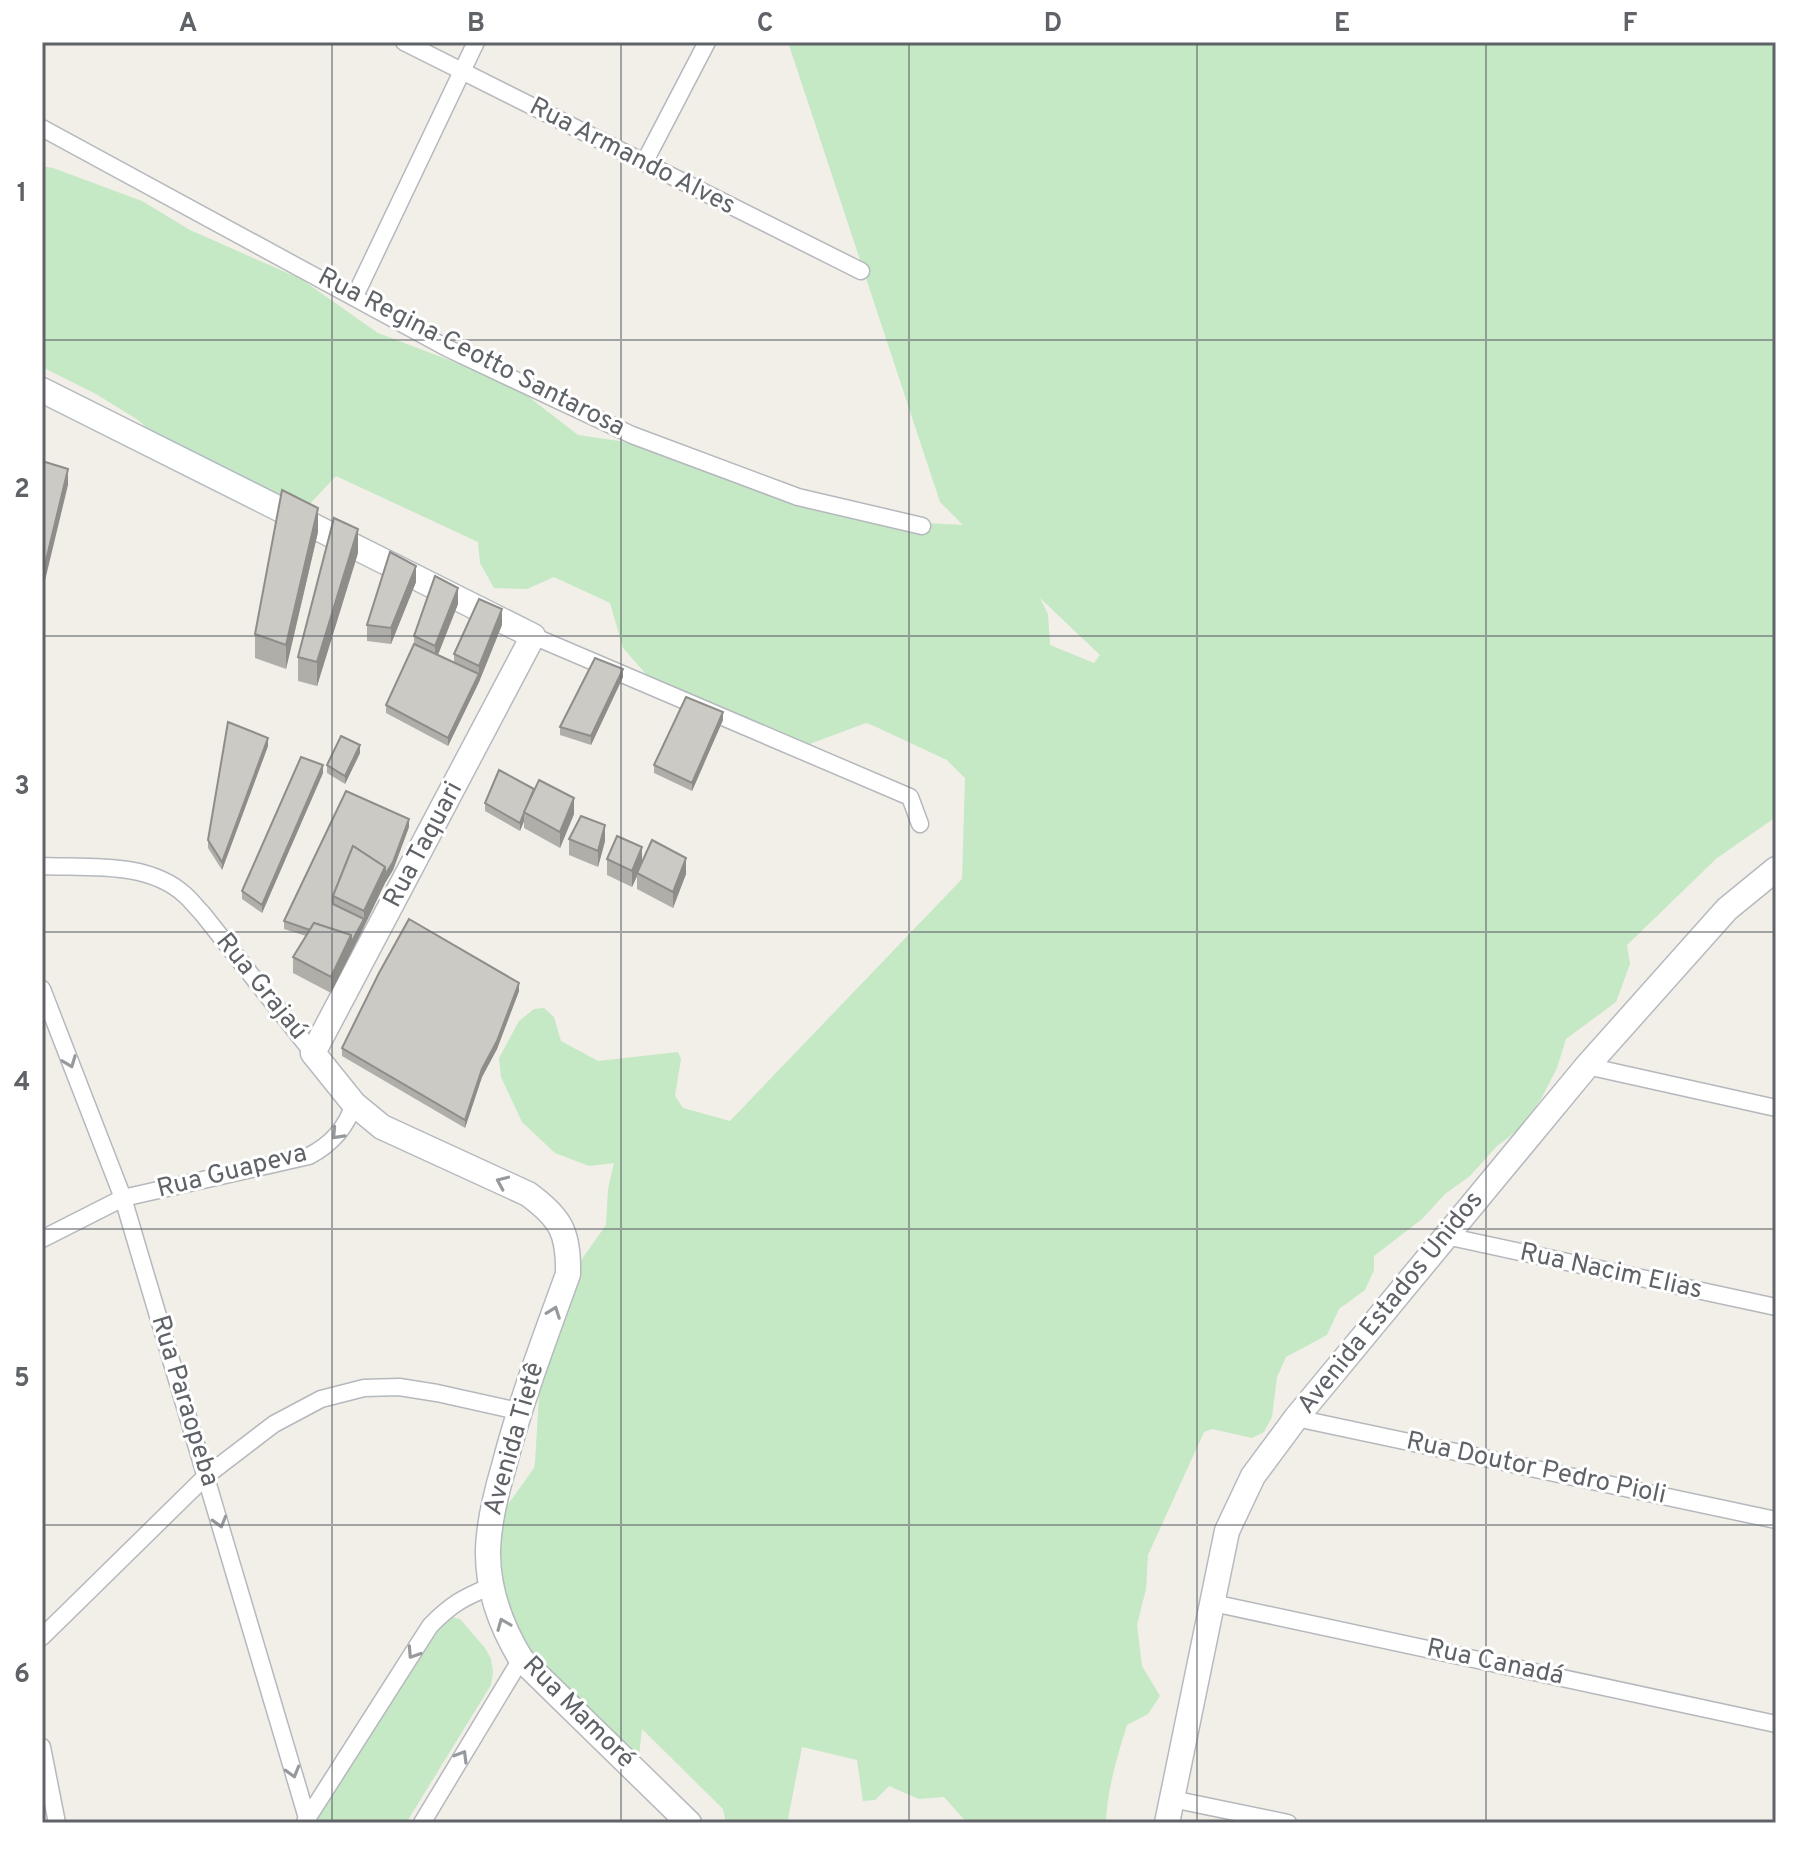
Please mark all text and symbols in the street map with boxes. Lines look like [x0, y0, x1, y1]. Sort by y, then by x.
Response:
text: A [179, 8, 197, 41]
text: B [467, 8, 485, 41]
text: C [757, 8, 773, 41]
text: D [1044, 8, 1062, 41]
text: E [1334, 8, 1350, 41]
text: F [1623, 8, 1638, 41]
street label: Rua Armando Alves [523, 91, 741, 223]
text: 1 [17, 178, 27, 211]
street label: Rua Regina Ceotto Santarosa [312, 261, 630, 445]
text: 2 [14, 474, 30, 507]
text: 3 [14, 771, 30, 804]
street label: Rua Taquari [377, 776, 471, 914]
street label: Rua Grajaú [208, 927, 314, 1047]
one-way arrow [60, 1054, 77, 1068]
text: 4 [14, 1067, 30, 1100]
one-way arrow [332, 1125, 346, 1140]
street label: Rua Guapeva [154, 1137, 310, 1207]
one-way arrow [496, 1176, 510, 1192]
street label: Avenida Estados Unidos [1291, 1185, 1491, 1421]
street label: Rua Nacim Elias [1517, 1237, 1705, 1307]
one-way arrow [545, 1306, 561, 1320]
street label: Rua Paraopeba [142, 1311, 226, 1491]
street label: Avenida Tietê [477, 1359, 553, 1519]
text: 5 [14, 1363, 30, 1396]
street label: Rua Doutor Pedro Pioli [1403, 1425, 1669, 1513]
one-way arrow [211, 1515, 227, 1529]
one-way arrow [496, 1618, 513, 1632]
street label: Rua Canadá [1423, 1632, 1567, 1694]
one-way arrow [407, 1644, 422, 1659]
street label: Rua Mamoré [515, 1650, 641, 1776]
text: 6 [14, 1659, 30, 1692]
one-way arrow [453, 1750, 468, 1765]
one-way arrow [284, 1764, 300, 1778]

